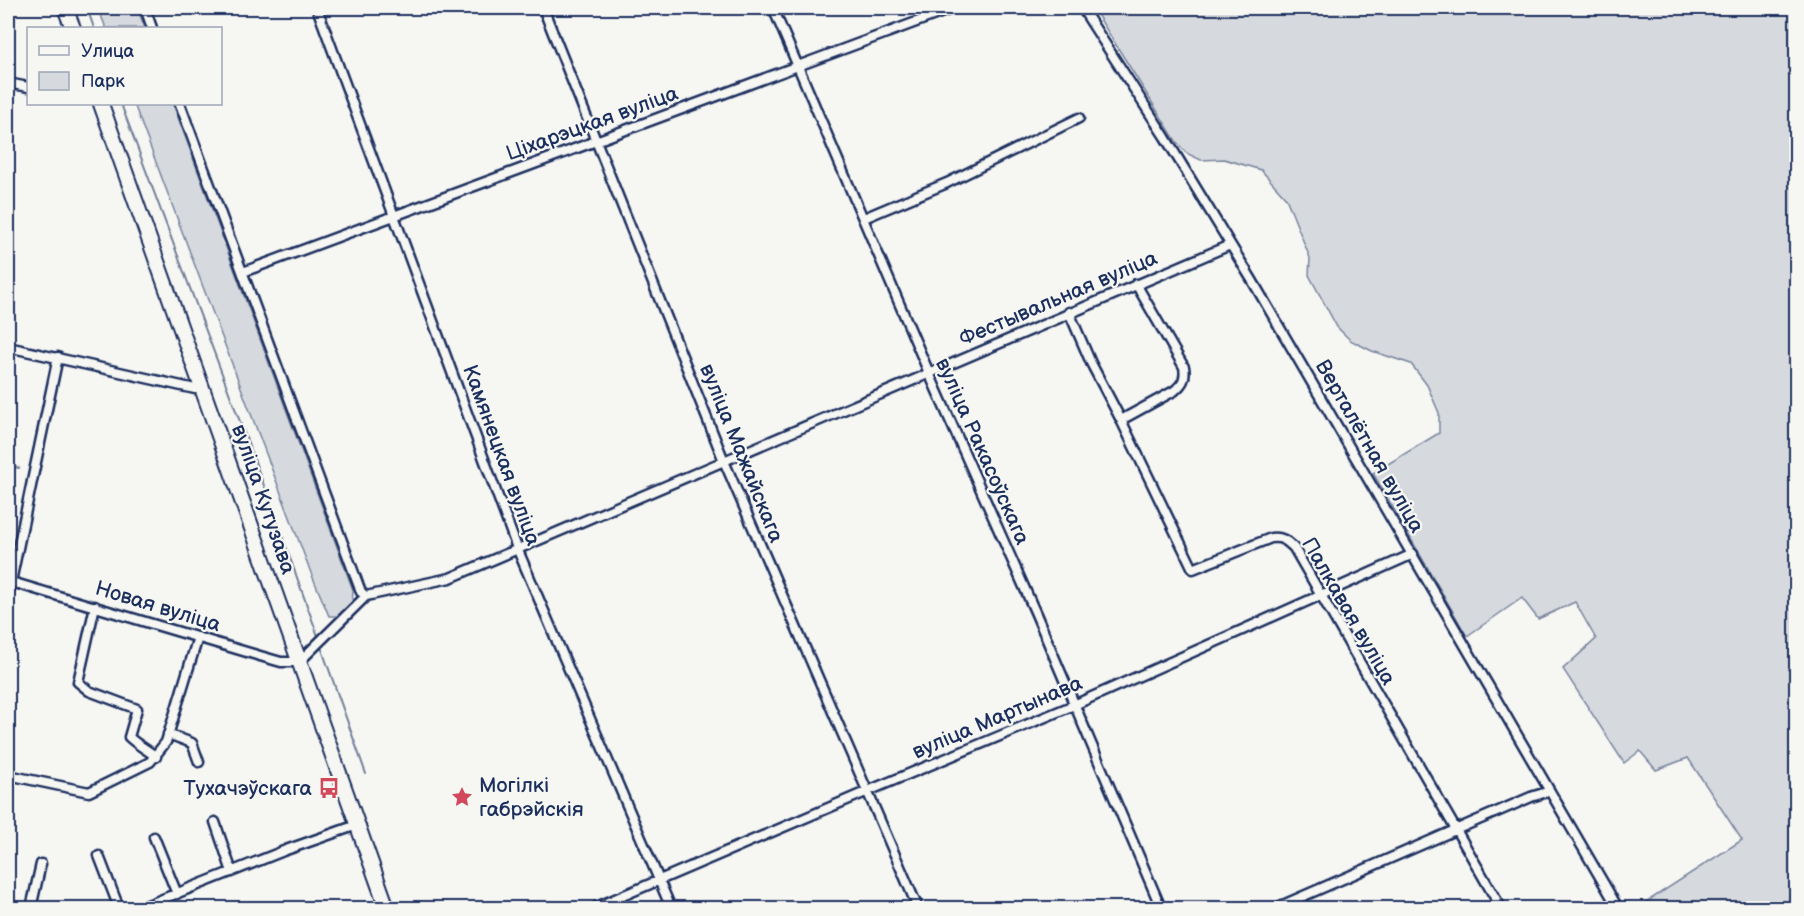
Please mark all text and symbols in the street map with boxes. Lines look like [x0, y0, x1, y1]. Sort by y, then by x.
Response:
legend [27, 27, 222, 105]
text: Улица [81, 41, 135, 62]
text: Парк [81, 71, 125, 92]
street label: Ціхарэцкая вуліца [503, 81, 682, 166]
street label: Фестывальная вуліца [955, 245, 1162, 352]
street label: вуліца Ракасоўскага [930, 354, 1035, 549]
street label: Верталётная вуліца [1310, 355, 1430, 538]
street label: вуліца Мажайскага [694, 360, 789, 547]
street label: Камянецкая вуліца [457, 361, 546, 549]
street label: вуліца Кутузава [226, 421, 301, 578]
street label: Палкавая вуліца [1296, 533, 1401, 690]
street label: Новая вуліца [92, 576, 224, 638]
street label: вуліца Мартынава [908, 670, 1086, 765]
place label: Могілкі габрэйскія [479, 773, 584, 822]
place label: Тухачэўскага [183, 776, 313, 801]
bus stop icon: Тухачэўскага [317, 776, 341, 800]
place icon: Могілкі габрэйскія [450, 785, 474, 809]

